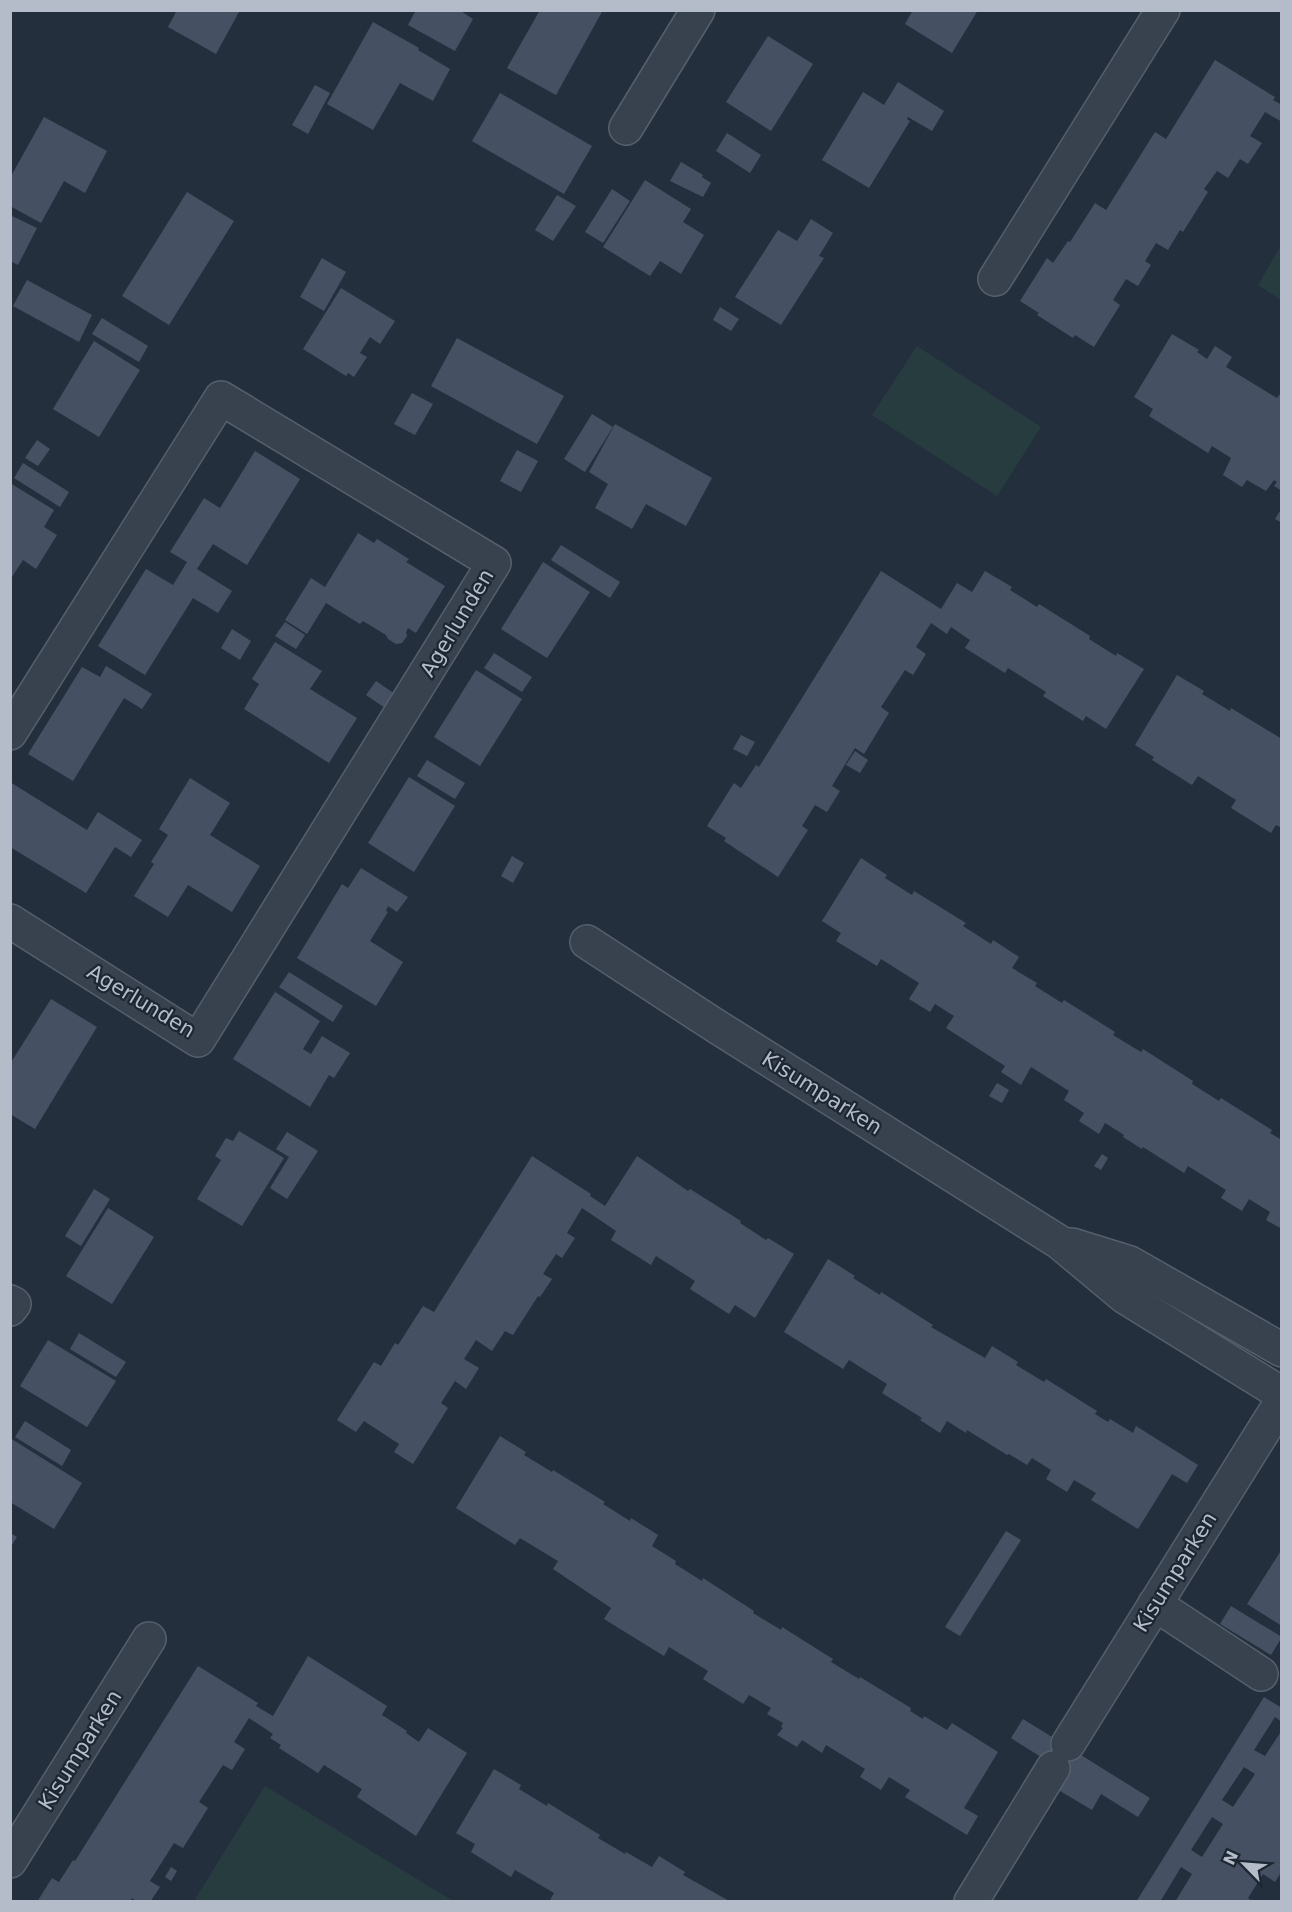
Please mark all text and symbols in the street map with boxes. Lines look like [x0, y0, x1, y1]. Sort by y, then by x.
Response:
street label: Agerlunden [415, 565, 499, 681]
street label: Agerlunden [83, 959, 199, 1043]
street label: Kisumparken [758, 1047, 886, 1139]
street label: Kisumparken [1129, 1508, 1221, 1636]
street label: Kisumparken [34, 1686, 126, 1814]
north arrow [1214, 1834, 1274, 1894]
text: N [1219, 1848, 1242, 1868]

